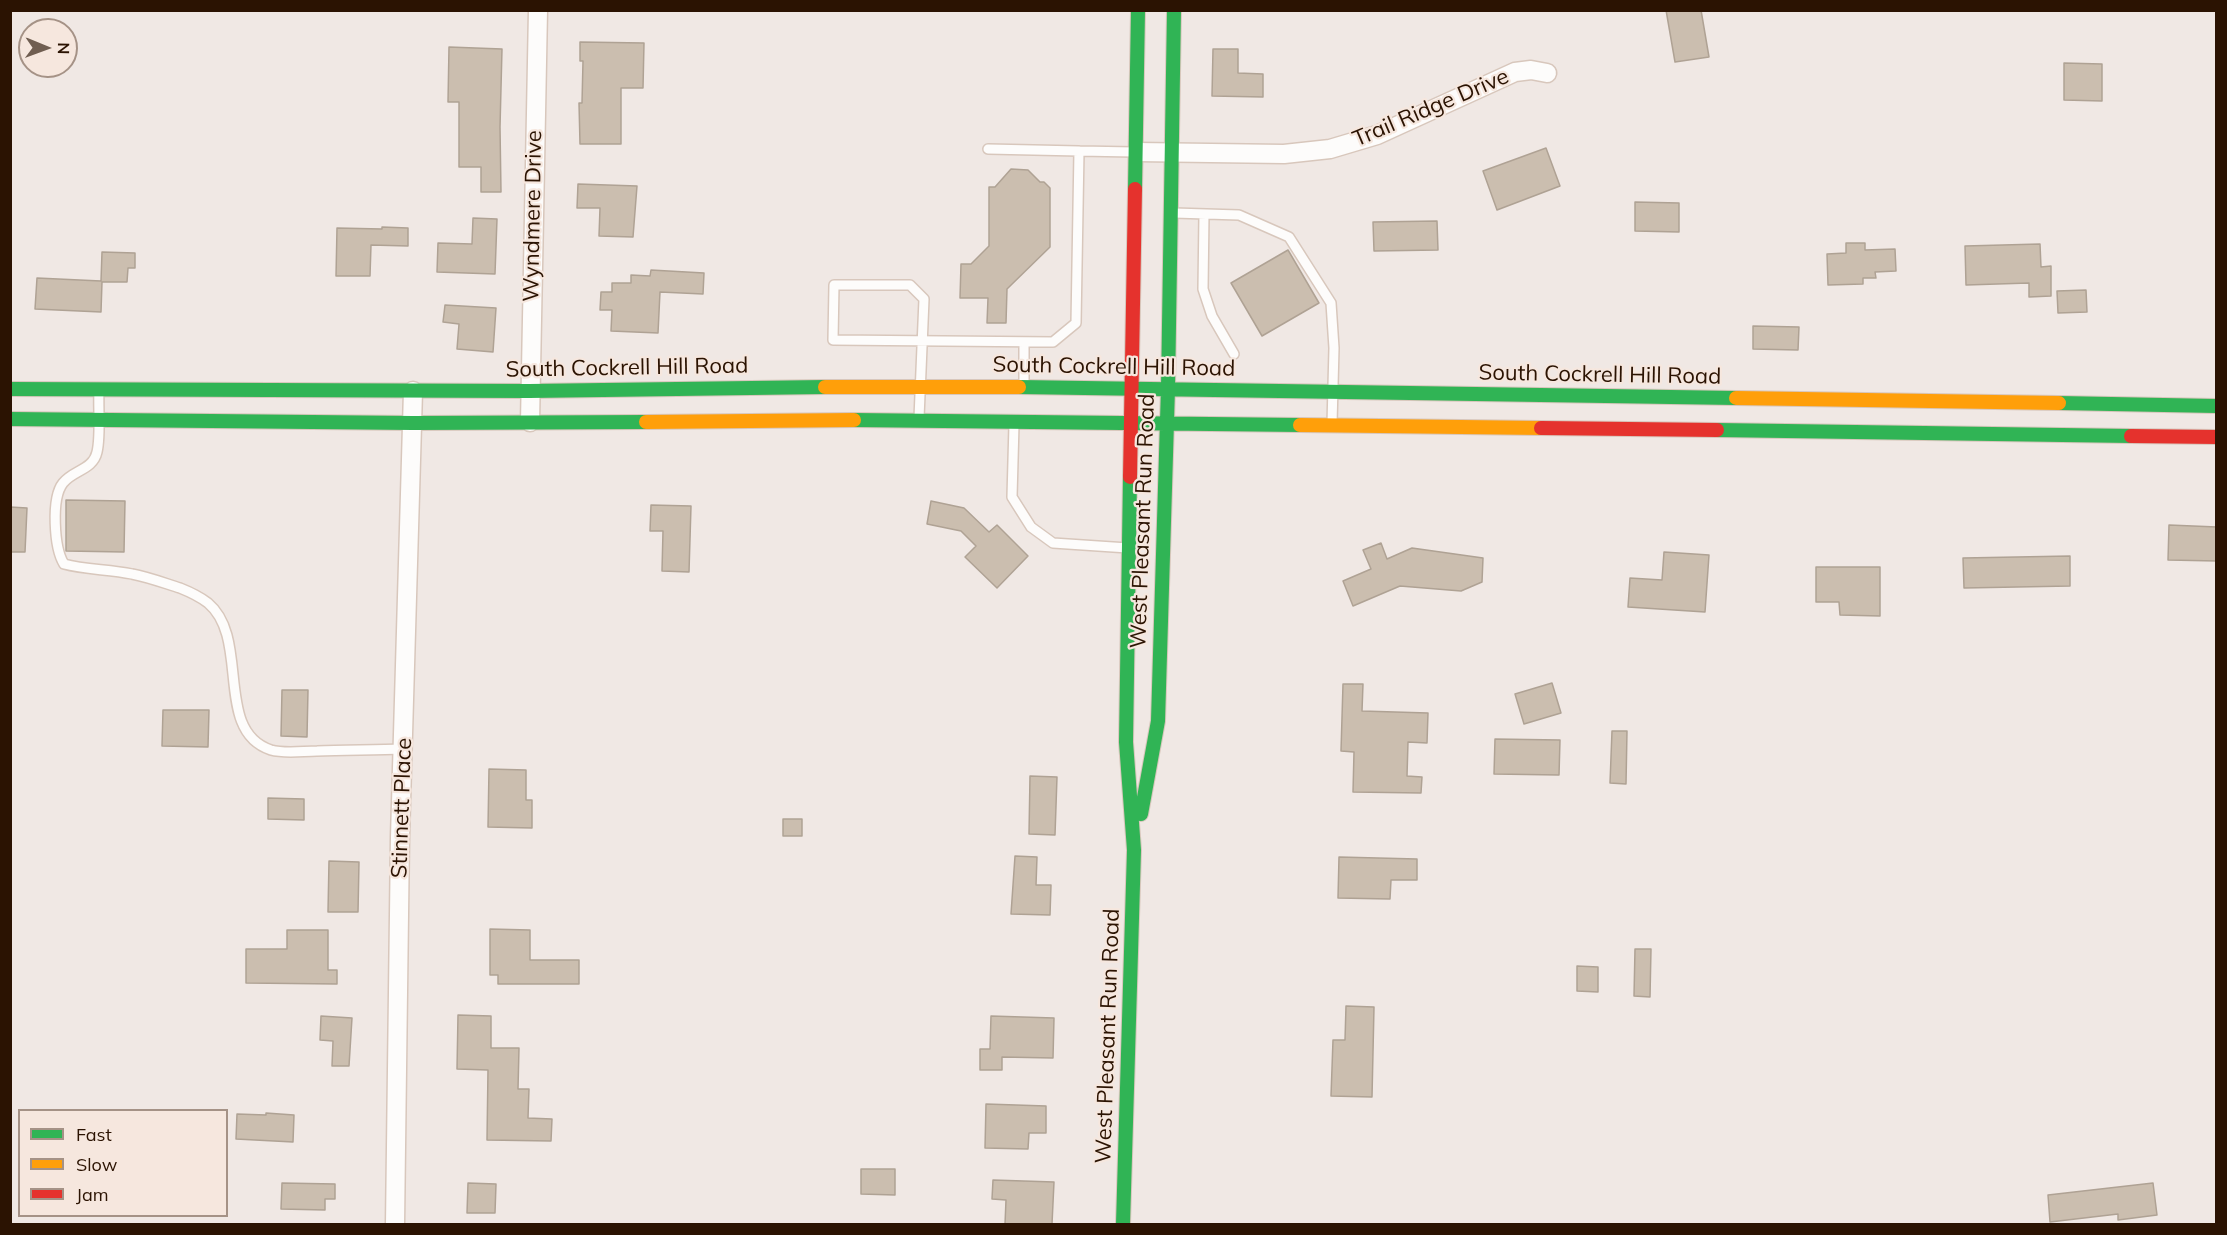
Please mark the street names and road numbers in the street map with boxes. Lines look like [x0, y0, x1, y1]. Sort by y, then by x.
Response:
street label: Trail Ridge Drive [1349, 63, 1513, 153]
street label: Wyndmere Drive [518, 130, 548, 302]
street label: South Cockrell Hill Road [992, 352, 1236, 382]
street label: South Cockrell Hill Road [505, 353, 749, 383]
street label: South Cockrell Hill Road [1478, 360, 1722, 390]
street label: West Pleasant Run Road [1125, 393, 1161, 649]
street label: Stinnett Place [386, 737, 418, 879]
street label: West Pleasant Run Road [1090, 908, 1126, 1164]

